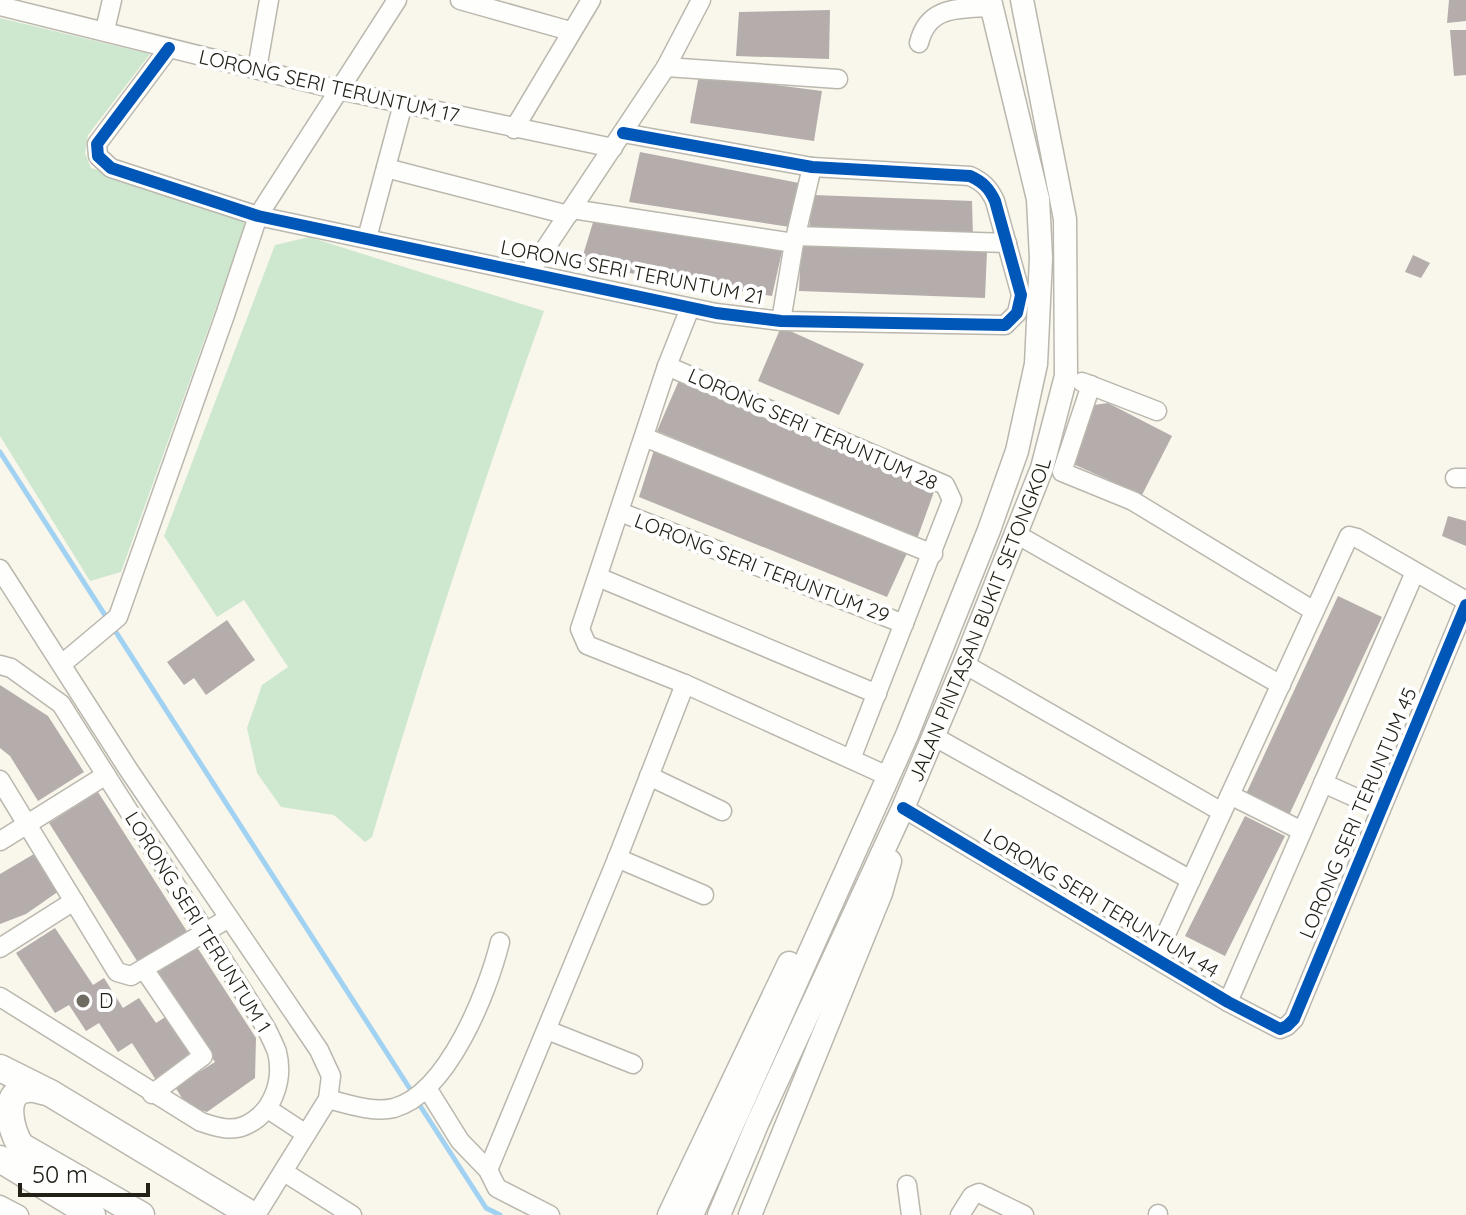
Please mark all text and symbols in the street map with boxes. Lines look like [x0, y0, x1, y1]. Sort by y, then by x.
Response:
street label: LORONG SERI TERUNTUM 17 [197, 43, 462, 128]
street label: LORONG SERI TERUNTUM 21 [499, 234, 766, 309]
street label: LORONG SERI TERUNTUM 28 [685, 362, 942, 495]
street label: JALAN PINTASAN BUKIT SETONGKOL [902, 455, 1056, 786]
street label: LORONG SERI TERUNTUM 29 [631, 507, 893, 628]
street label: LORONG SERI TERUNTUM 45 [1293, 684, 1422, 942]
street label: LORONG SERI TERUNTUM 1 [120, 807, 277, 1037]
street label: LORONG SERI TERUNTUM 44 [979, 822, 1223, 983]
place label: D [99, 988, 113, 1013]
marker: D [74, 992, 92, 1010]
scale bar [20, 1147, 148, 1197]
text: 50 m [32, 1159, 88, 1189]

